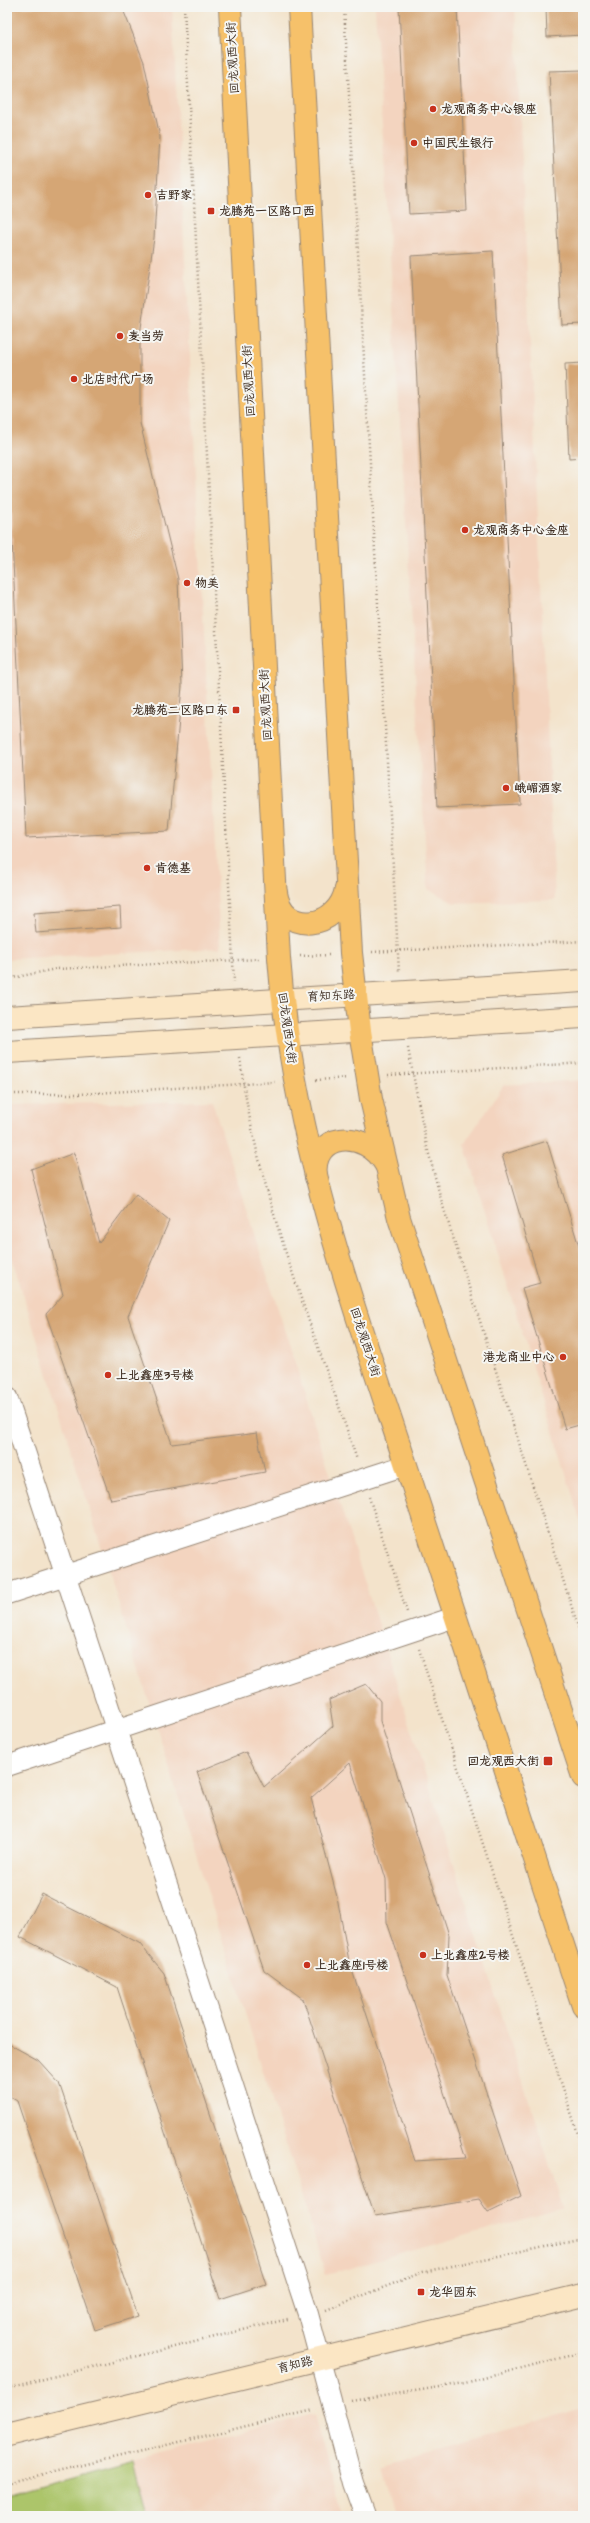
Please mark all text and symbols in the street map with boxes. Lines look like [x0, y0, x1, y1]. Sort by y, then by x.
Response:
street label: 回龙观西大街 [223, 22, 243, 94]
place label: 龙观商务中心银座 [441, 101, 537, 118]
marker: 龙观商务中心银座 [428, 104, 438, 114]
place label: 中国民生银行 [422, 135, 494, 152]
marker: 中国民生银行 [409, 138, 419, 148]
place label: 吉野家 [156, 187, 192, 204]
marker: 吉野家 [143, 190, 153, 200]
place label: 龙腾苑一区路口西 [219, 203, 315, 220]
marker: 龙腾苑一区路口西 [206, 206, 216, 216]
place label: 麦当劳 [128, 328, 164, 345]
marker: 麦当劳 [115, 331, 125, 341]
street label: 回龙观西大街 [239, 345, 259, 417]
place label: 北店时代广场 [82, 371, 154, 388]
marker: 北店时代广场 [69, 374, 79, 384]
place label: 龙观商务中心金座 [473, 522, 569, 539]
marker: 龙观商务中心金座 [460, 525, 470, 535]
place label: 物美 [195, 575, 219, 592]
marker: 物美 [182, 578, 192, 588]
street label: 回龙观西大街 [256, 669, 276, 741]
place label: 龙腾苑二区路口东 [132, 702, 228, 719]
marker: 龙腾苑二区路口东 [231, 705, 241, 715]
place label: 峨嵋酒家 [514, 780, 562, 797]
marker: 峨嵋酒家 [501, 783, 511, 793]
place label: 肯德基 [155, 860, 191, 877]
marker: 肯德基 [142, 863, 152, 873]
street label: 育知东路 [307, 986, 355, 1006]
street label: 回龙观西大街 [274, 991, 300, 1065]
street label: 回龙观西大街 [346, 1305, 384, 1379]
place label: 港龙商业中心 [483, 1349, 555, 1366]
marker: 港龙商业中心 [558, 1352, 568, 1362]
place label: 上北鑫座3号楼 [116, 1367, 194, 1384]
marker: 上北鑫座3号楼 [103, 1370, 113, 1380]
place label: 回龙观西大街 [467, 1753, 539, 1770]
marker: 回龙观西大街 [542, 1755, 554, 1767]
place label: 上北鑫座2号楼 [431, 1947, 510, 1964]
marker: 上北鑫座2号楼 [418, 1950, 428, 1960]
place label: 上北鑫座1号楼 [315, 1957, 389, 1974]
marker: 上北鑫座1号楼 [302, 1960, 312, 1970]
place label: 龙华园东 [429, 2284, 477, 2301]
marker: 龙华园东 [416, 2287, 426, 2297]
street label: 育知路 [275, 2352, 315, 2378]

